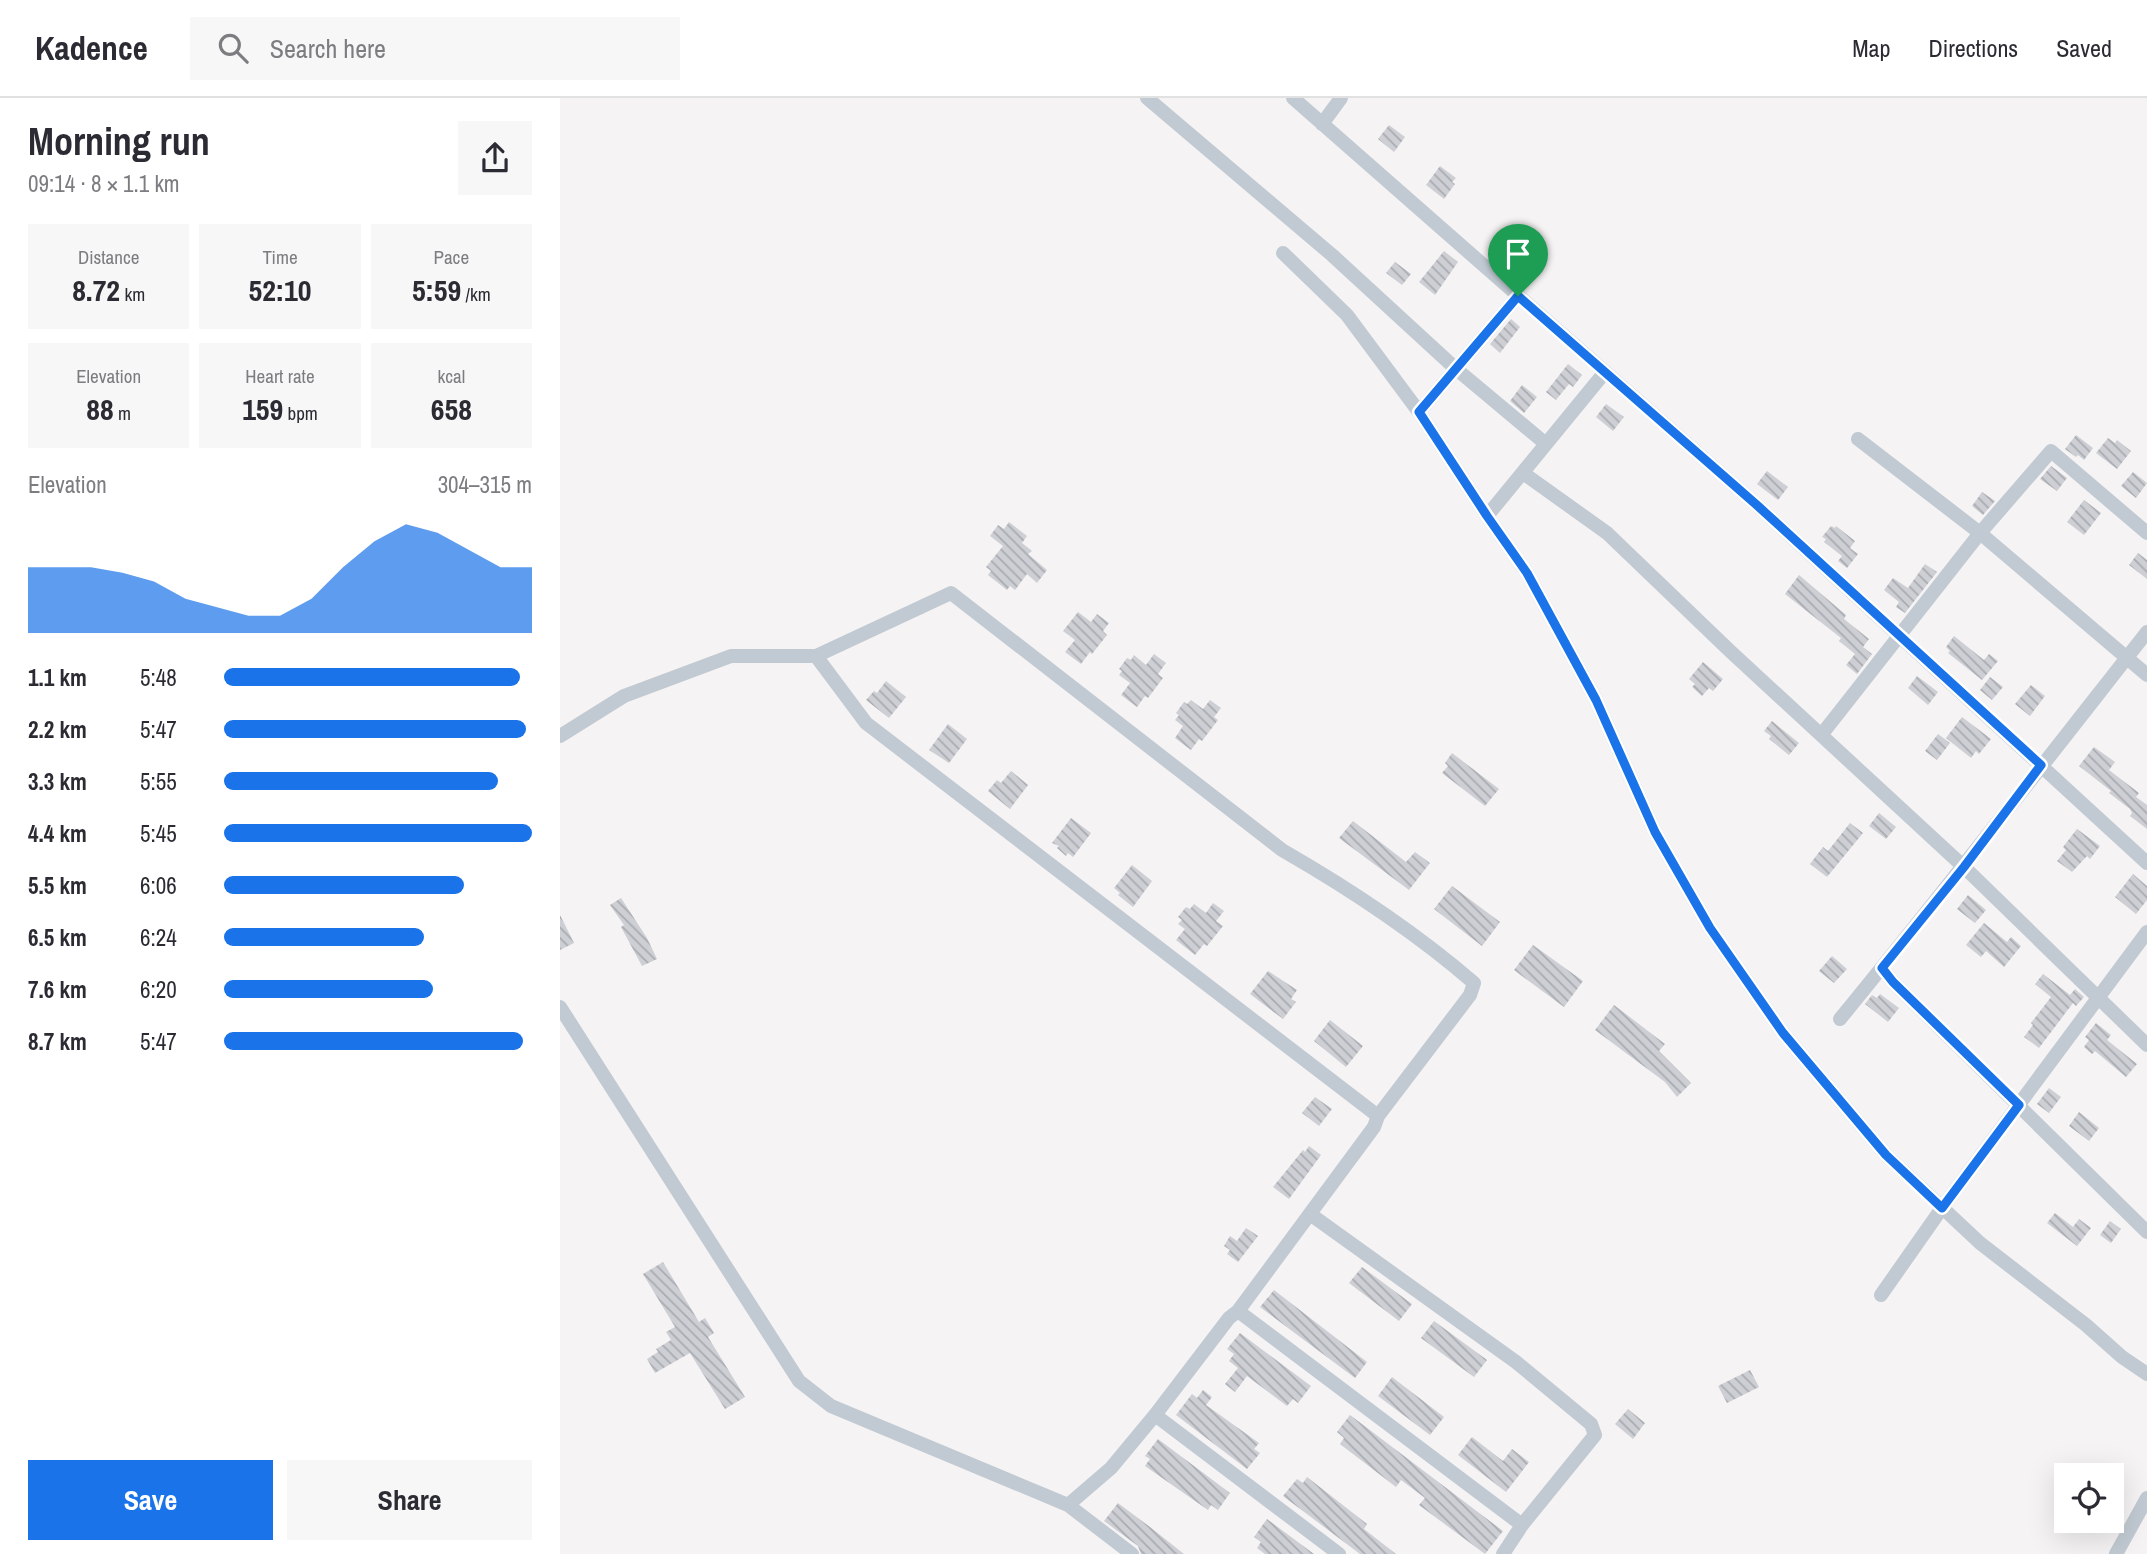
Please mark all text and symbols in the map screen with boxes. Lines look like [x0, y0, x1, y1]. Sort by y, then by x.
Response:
search box [190, 17, 680, 80]
text: Kadence [35, 26, 148, 70]
icon: search [214, 29, 252, 67]
text: Search here [270, 31, 386, 66]
text: Map [1852, 32, 1890, 64]
text: Directions [1928, 32, 2018, 64]
text: Saved [2056, 32, 2112, 64]
text: Morning run [28, 116, 210, 167]
button: share [458, 121, 532, 195]
text: 09:14 · 8 × 1.1 km [28, 168, 180, 199]
pin [1488, 224, 1548, 296]
icon: arrive [1499, 235, 1537, 273]
text: Distance [78, 244, 139, 270]
text: Time [262, 244, 298, 270]
text: Pace [434, 244, 469, 270]
text: 8.72 [72, 270, 120, 310]
text: 52:10 [249, 270, 311, 310]
text: 5:59 [412, 270, 461, 310]
text: km [120, 281, 145, 307]
text: /km [461, 281, 491, 307]
text: Elevation [76, 363, 141, 389]
text: Heart rate [245, 363, 315, 389]
text: kcal [437, 363, 465, 389]
text: 88 [86, 389, 114, 429]
text: 159 [242, 389, 283, 429]
text: 658 [431, 389, 472, 429]
text: m [114, 400, 131, 426]
text: bpm [283, 400, 318, 426]
text: Elevation [28, 469, 107, 500]
text: 304–315 m [438, 469, 532, 500]
text: 1.1 km [28, 662, 87, 693]
text: 5:48 [140, 662, 177, 693]
text: 2.2 km [28, 714, 87, 745]
text: 5:47 [140, 714, 177, 745]
text: 3.3 km [28, 766, 87, 797]
text: 5:55 [140, 766, 177, 797]
text: 4.4 km [28, 818, 87, 849]
text: 5:45 [140, 818, 177, 849]
text: 5.5 km [28, 870, 87, 901]
text: 6:06 [140, 870, 177, 901]
text: 6.5 km [28, 922, 87, 953]
text: 6:24 [140, 922, 177, 953]
text: 7.6 km [28, 974, 87, 1005]
text: 6:20 [140, 974, 177, 1005]
text: 8.7 km [28, 1026, 87, 1057]
text: 5:47 [140, 1026, 177, 1057]
button: Save [28, 1460, 273, 1540]
button: Share [287, 1460, 532, 1540]
map controls [2054, 1463, 2124, 1533]
button: locate [2054, 1463, 2124, 1533]

